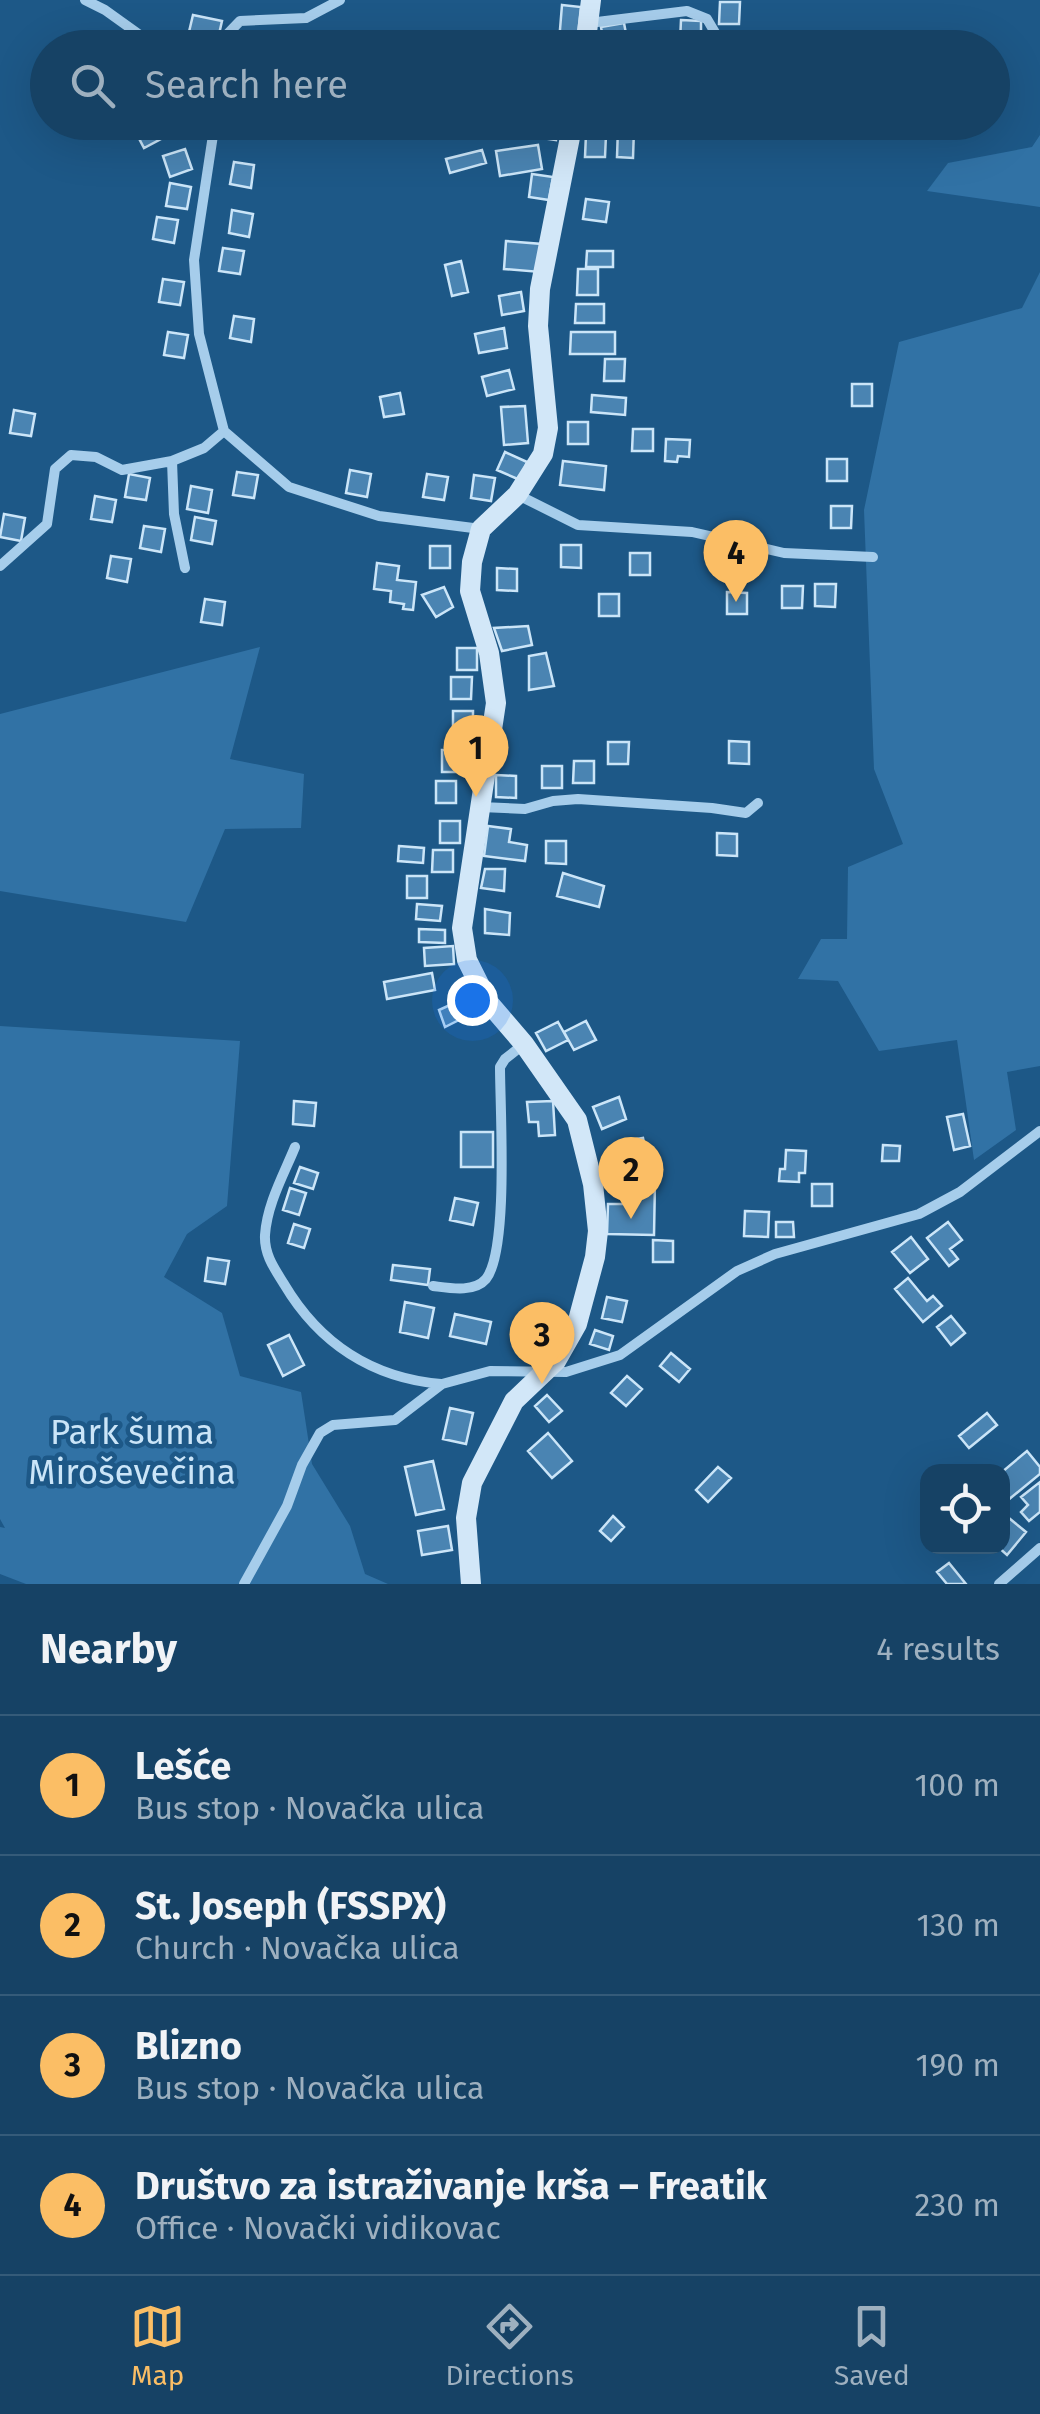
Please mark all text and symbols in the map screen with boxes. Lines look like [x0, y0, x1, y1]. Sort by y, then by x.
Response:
search box [30, 30, 1010, 140]
icon: search [65, 58, 120, 113]
text: Search here [145, 62, 348, 108]
pin: 4 [704, 520, 768, 602]
pin: 1 [444, 714, 508, 797]
your location [447, 975, 498, 1026]
pin: 2 [598, 1136, 664, 1219]
pin: 3 [510, 1302, 574, 1384]
park label: Park šuma Miroševečina [28, 1411, 236, 1493]
map controls [920, 1464, 1010, 1554]
button: locate [920, 1464, 1010, 1554]
text: Nearby [40, 1624, 177, 1674]
text: 4 results [876, 1630, 1000, 1668]
text: Lešće [135, 1743, 231, 1789]
text: 1 [65, 1766, 80, 1804]
text: 100 m [915, 1766, 1000, 1804]
text: Bus stop · Novačka ulica [135, 1789, 484, 1827]
text: St. Joseph (FSSPX) [135, 1883, 446, 1929]
text: 2 [64, 1906, 81, 1944]
text: 130 m [916, 1906, 1000, 1944]
text: Church · Novačka ulica [135, 1929, 460, 1967]
text: Blizno [135, 2023, 242, 2069]
text: 3 [64, 2046, 81, 2084]
text: 190 m [916, 2046, 1000, 2084]
text: Bus stop · Novačka ulica [135, 2069, 484, 2107]
text: Društvo za istraživanje krša – Freatik [135, 2163, 767, 2209]
text: 4 [63, 2186, 82, 2224]
text: 230 m [915, 2186, 1000, 2224]
text: Office · Novački vidikovac [135, 2209, 501, 2247]
tab: Map [130, 2299, 185, 2392]
tab: Directions [445, 2299, 574, 2392]
tab: Saved [834, 2299, 910, 2392]

